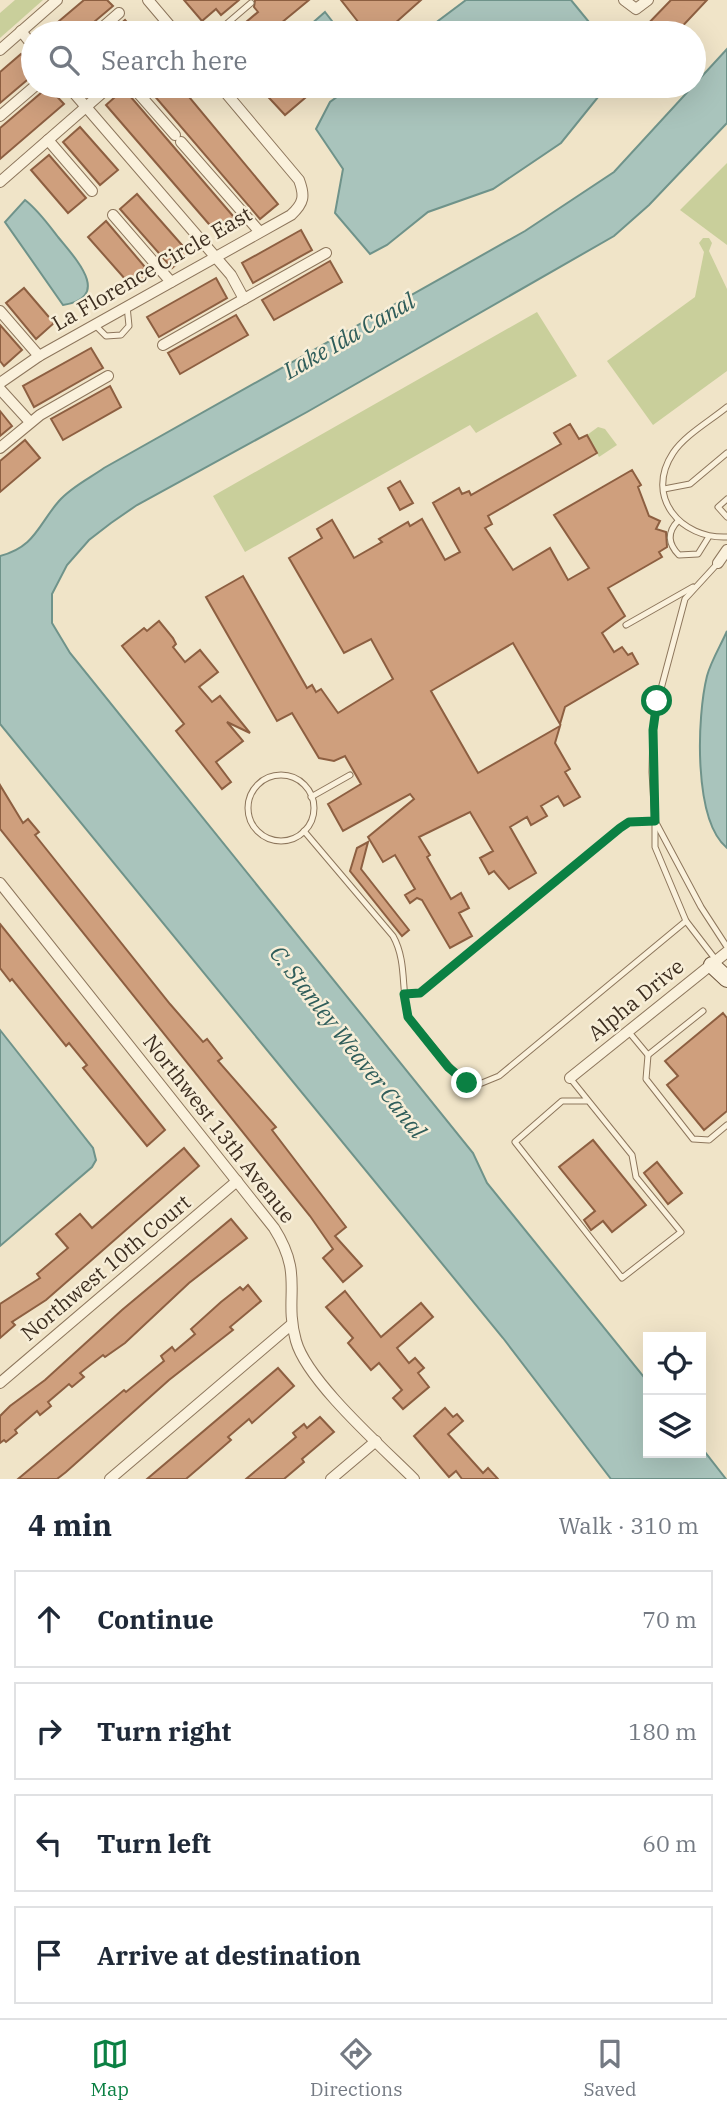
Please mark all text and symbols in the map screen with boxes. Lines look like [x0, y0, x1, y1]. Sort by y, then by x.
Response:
search box [21, 21, 706, 98]
icon: search [45, 41, 83, 79]
text: Search here [101, 43, 247, 77]
street label: La Florence Circle East [47, 199, 256, 337]
water label: Lake Ida Canal [276, 285, 420, 385]
route start [641, 685, 672, 716]
water label: C. Stanley Weaver Canal [264, 939, 434, 1145]
street label: Alpha Drive [582, 952, 689, 1047]
street label: Northwest 13th Avenue [137, 1028, 302, 1228]
route end [451, 1067, 482, 1098]
street label: Northwest 10th Court [15, 1188, 196, 1347]
map controls [643, 1332, 706, 1458]
button: locate [643, 1332, 706, 1395]
button: layers [643, 1395, 706, 1458]
text: 4 min [28, 1505, 112, 1544]
text: Walk · 310 m [558, 1510, 699, 1540]
icon: ahead [30, 1600, 68, 1638]
text: Continue [97, 1602, 214, 1636]
text: 70 m [642, 1604, 697, 1634]
icon: right [30, 1712, 68, 1750]
text: Turn right [97, 1714, 231, 1748]
text: 180 m [628, 1716, 697, 1746]
icon: left [30, 1824, 68, 1862]
text: Turn left [97, 1826, 211, 1860]
text: 60 m [642, 1828, 697, 1858]
icon: arrive [30, 1936, 68, 1974]
text: Arrive at destination [97, 1938, 361, 1972]
tab: Map [90, 2035, 129, 2101]
tab: Directions [310, 2035, 403, 2101]
tab: Saved [583, 2035, 637, 2101]

